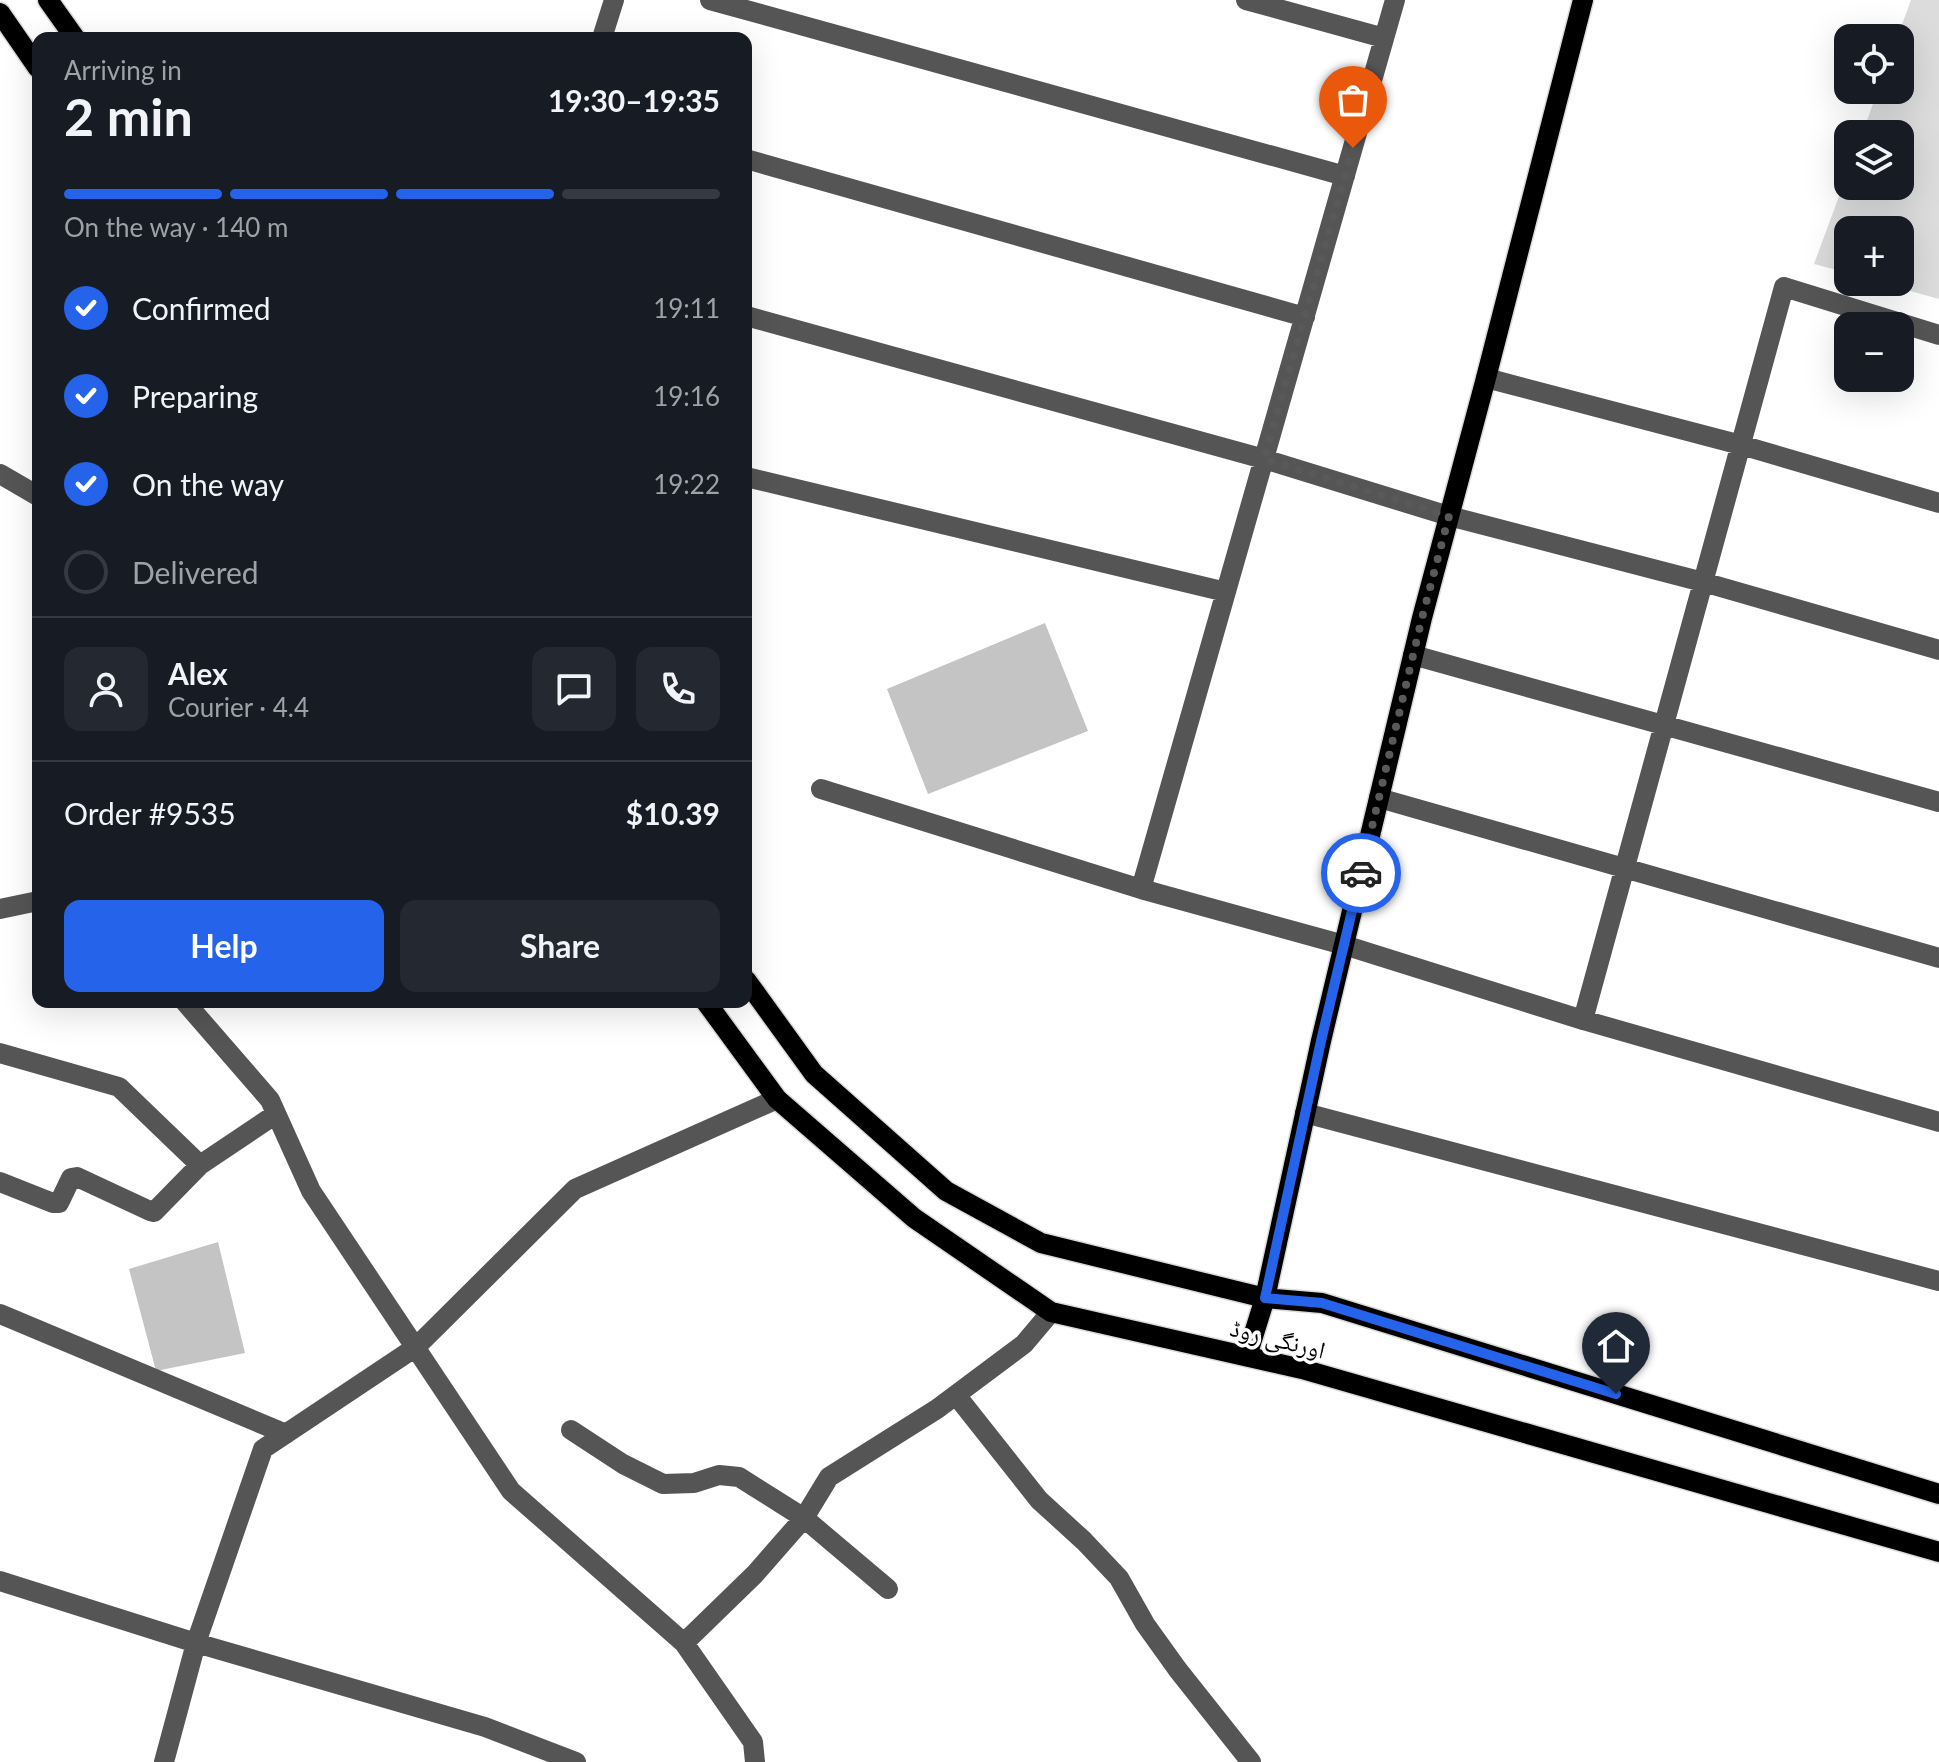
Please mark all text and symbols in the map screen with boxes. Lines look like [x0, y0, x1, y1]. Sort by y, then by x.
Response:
map controls [1834, 24, 1914, 392]
button: locate [1834, 24, 1914, 104]
text: Arriving in [64, 54, 182, 86]
pin [1319, 66, 1387, 148]
icon: bag [1331, 78, 1375, 122]
text: 19:30–19:35 [548, 82, 720, 118]
text: 2 min [64, 85, 193, 147]
button: layers [1834, 120, 1914, 200]
text: On the way · 140 m [64, 211, 288, 243]
button: + [1834, 216, 1914, 296]
icon: check [64, 286, 108, 330]
text: Confirmed [132, 290, 271, 326]
text: 19:11 [653, 292, 720, 324]
button: − [1834, 312, 1914, 392]
icon: check [64, 374, 108, 418]
text: Preparing [132, 378, 258, 414]
text: 19:16 [653, 380, 720, 412]
icon: check [64, 462, 108, 506]
text: On the way [132, 466, 284, 502]
text: 19:22 [653, 468, 720, 500]
text: Delivered [132, 554, 259, 590]
button: person [64, 647, 148, 731]
button: chat [532, 647, 616, 731]
button: phone [636, 647, 720, 731]
text: Alex [168, 655, 228, 691]
text: Courier · 4.4 [168, 691, 309, 723]
text: Order #9535 [64, 795, 236, 831]
text: $10.39 [626, 795, 720, 831]
courier [1321, 833, 1401, 913]
icon: car [1339, 851, 1383, 895]
button: Help [64, 900, 384, 992]
button: Share [400, 900, 720, 992]
street label: اورنگی روڈ [1227, 1312, 1329, 1365]
pin [1582, 1312, 1650, 1394]
icon: home [1594, 1324, 1638, 1368]

